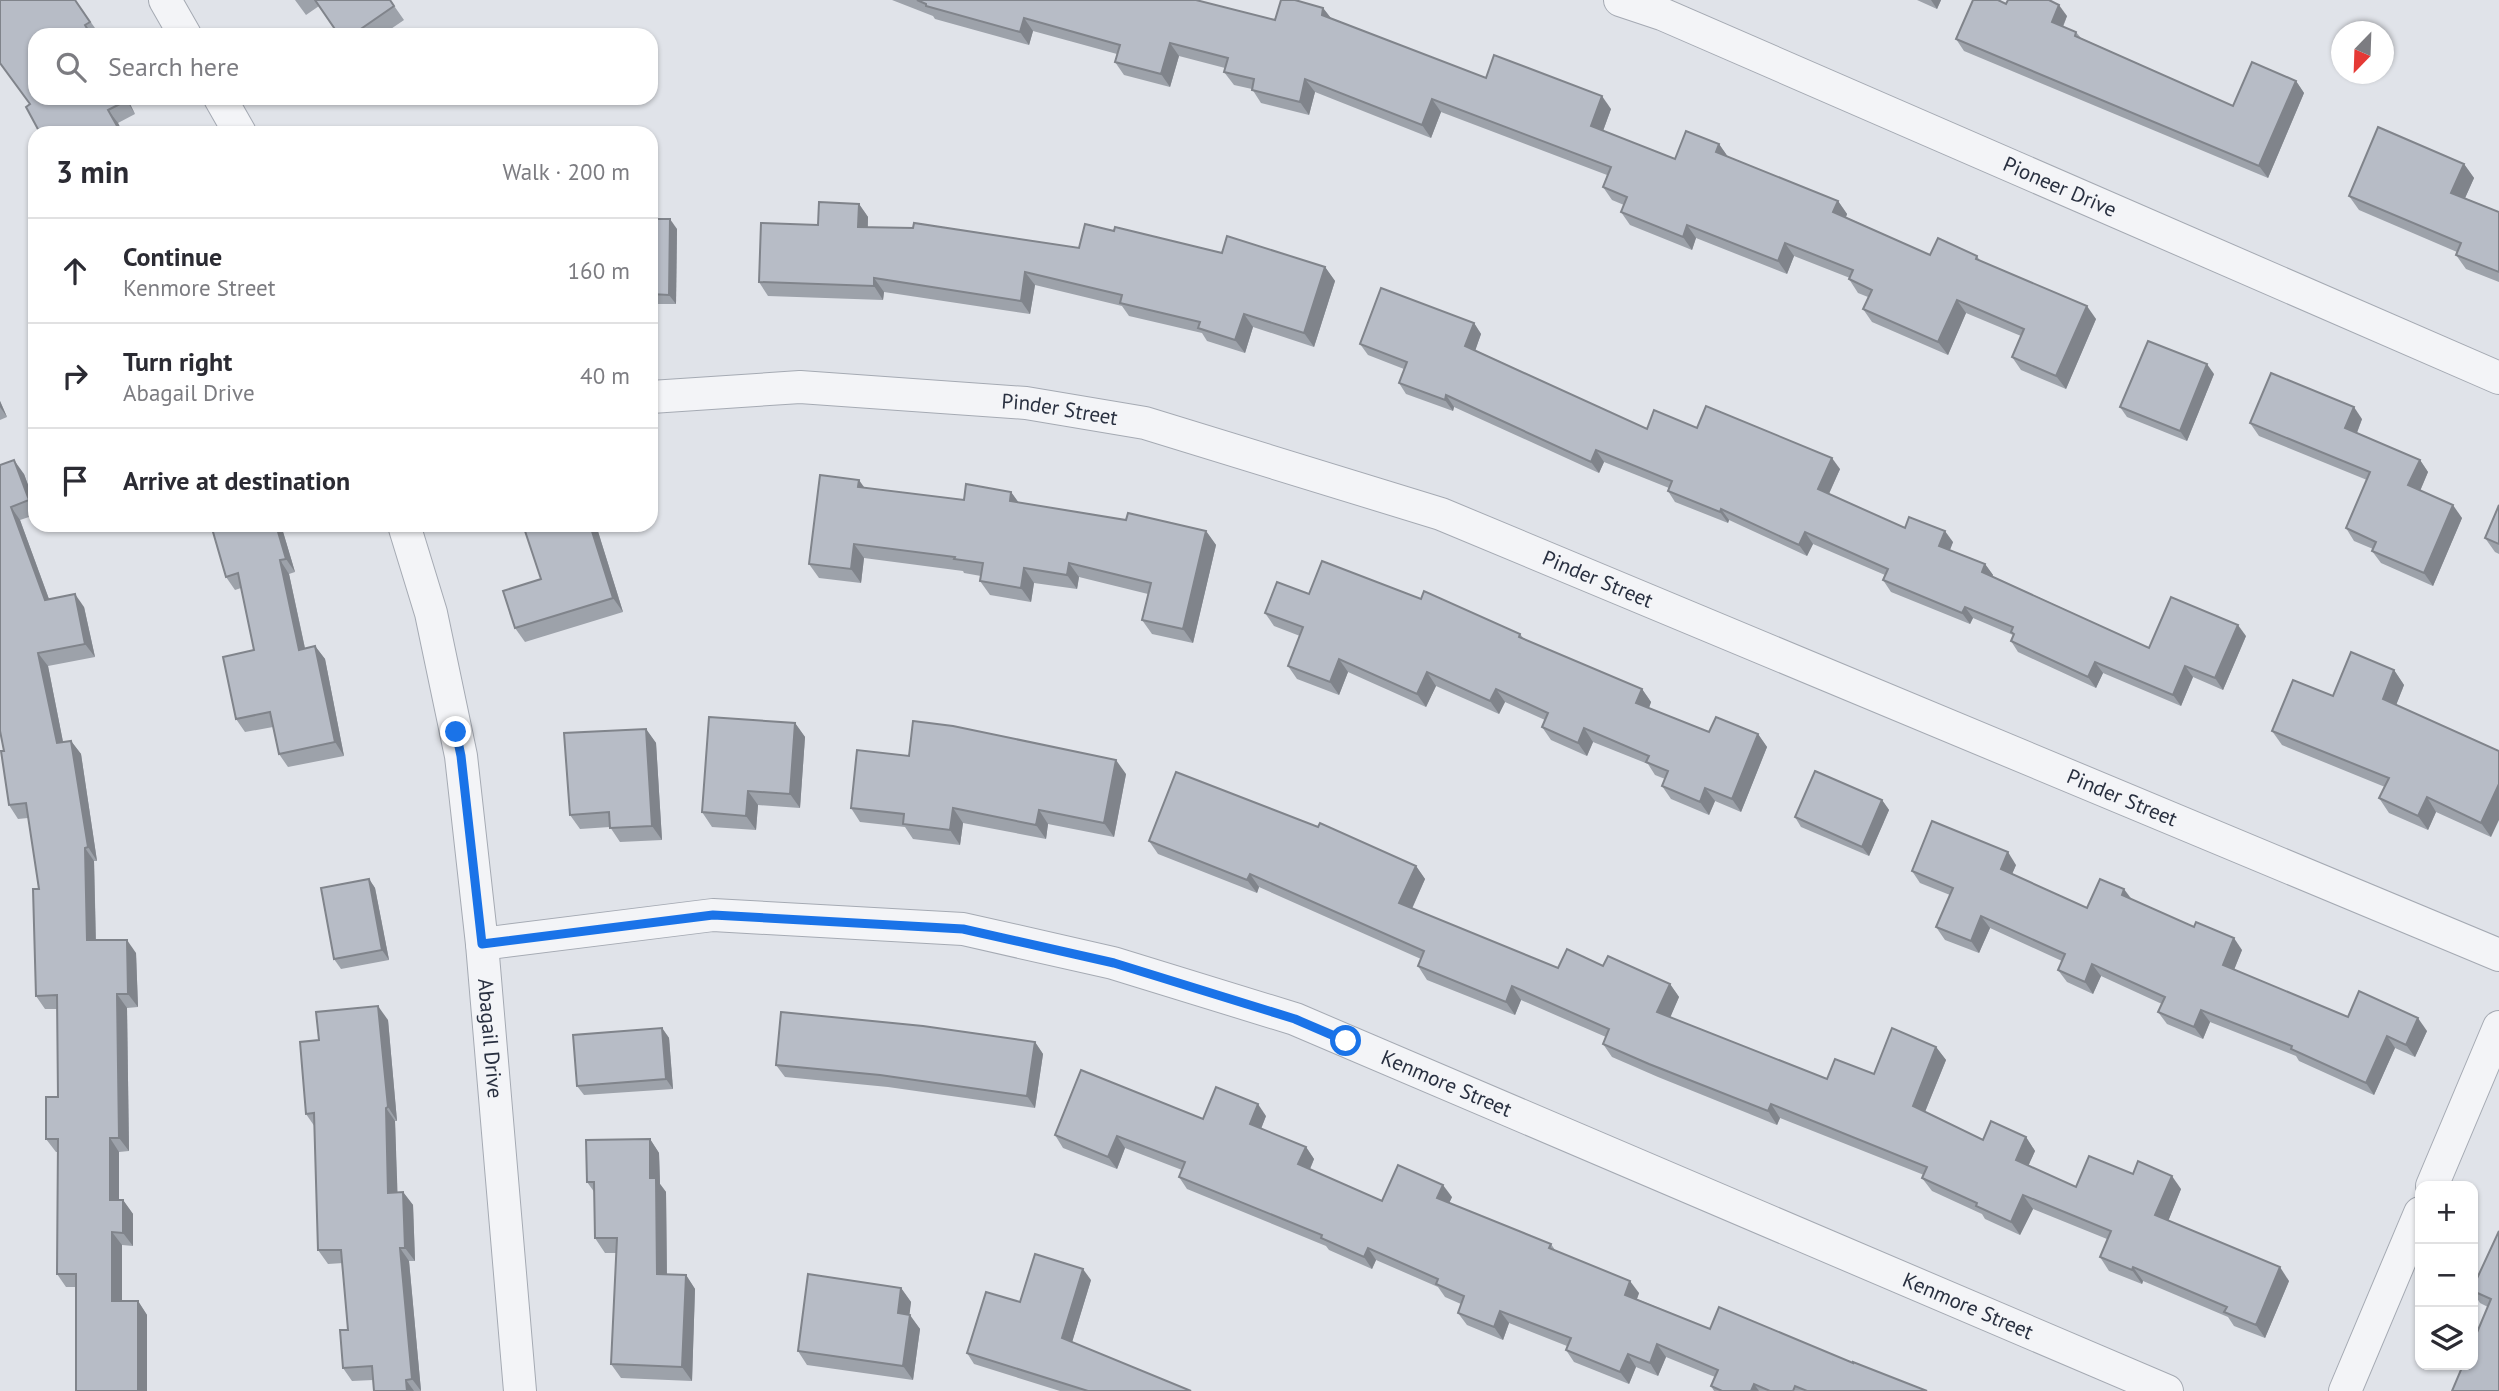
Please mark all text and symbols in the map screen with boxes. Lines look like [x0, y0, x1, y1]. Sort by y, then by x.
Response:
north arrow [2331, 21, 2394, 84]
search box [28, 28, 658, 105]
icon: search [52, 48, 90, 86]
text: Search here [108, 50, 239, 83]
street label: Pioneer Drive [1999, 150, 2121, 223]
text: 3 min [56, 152, 129, 191]
text: Walk · 200 m [503, 157, 630, 186]
text: Continue [123, 240, 222, 273]
icon: ahead [56, 252, 94, 290]
text: 160 m [568, 256, 630, 285]
text: Kenmore Street [123, 273, 276, 302]
text: Turn right [123, 345, 232, 378]
icon: right [56, 357, 94, 395]
text: 40 m [580, 361, 630, 390]
text: Abagail Drive [123, 378, 255, 407]
street label: Pinder Street [1001, 387, 1120, 431]
icon: arrive [56, 462, 94, 500]
text: Arrive at destination [123, 464, 350, 497]
street label: Pinder Street [1539, 544, 1657, 614]
route end [440, 716, 471, 747]
street label: Pinder Street [2063, 762, 2181, 832]
street label: Abagail Drive [472, 977, 509, 1099]
route start [1330, 1025, 1361, 1056]
street label: Kenmore Street [1377, 1043, 1516, 1123]
map controls [2415, 1181, 2478, 1370]
button: + [2415, 1181, 2478, 1244]
button: − [2415, 1244, 2478, 1307]
street label: Kenmore Street [1899, 1266, 2037, 1345]
button: layers [2415, 1307, 2478, 1370]

